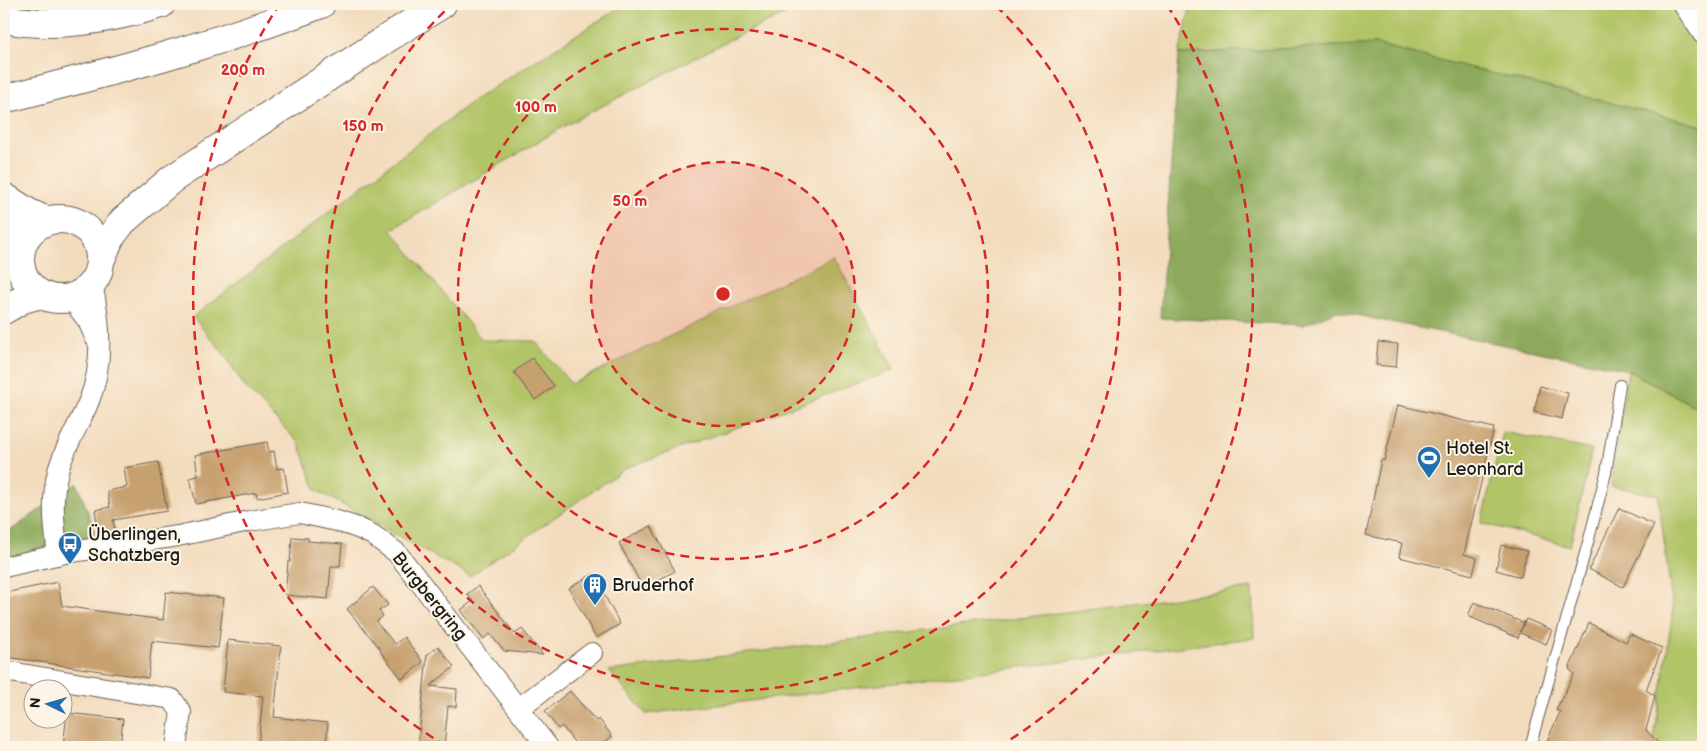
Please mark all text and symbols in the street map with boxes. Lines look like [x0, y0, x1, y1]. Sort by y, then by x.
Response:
text: 200 m [221, 61, 265, 80]
text: 100 m [515, 98, 557, 117]
text: 150 m [342, 117, 384, 136]
text: 50 m [613, 192, 648, 211]
centre of rings [714, 285, 732, 303]
place label: Hotel St. Leonhard [1446, 438, 1523, 480]
sports icon: Hotel St. Leonhard [1416, 445, 1442, 479]
place label: Überlingen, Schatzberg [88, 523, 181, 566]
bus stop icon: Überlingen, Schatzberg [57, 531, 83, 565]
street label: Burgbergring [388, 548, 472, 645]
building icon: Bruderhof [582, 572, 608, 606]
place label: Bruderhof [612, 575, 694, 596]
north arrow [22, 678, 72, 728]
text: N [27, 697, 44, 709]

